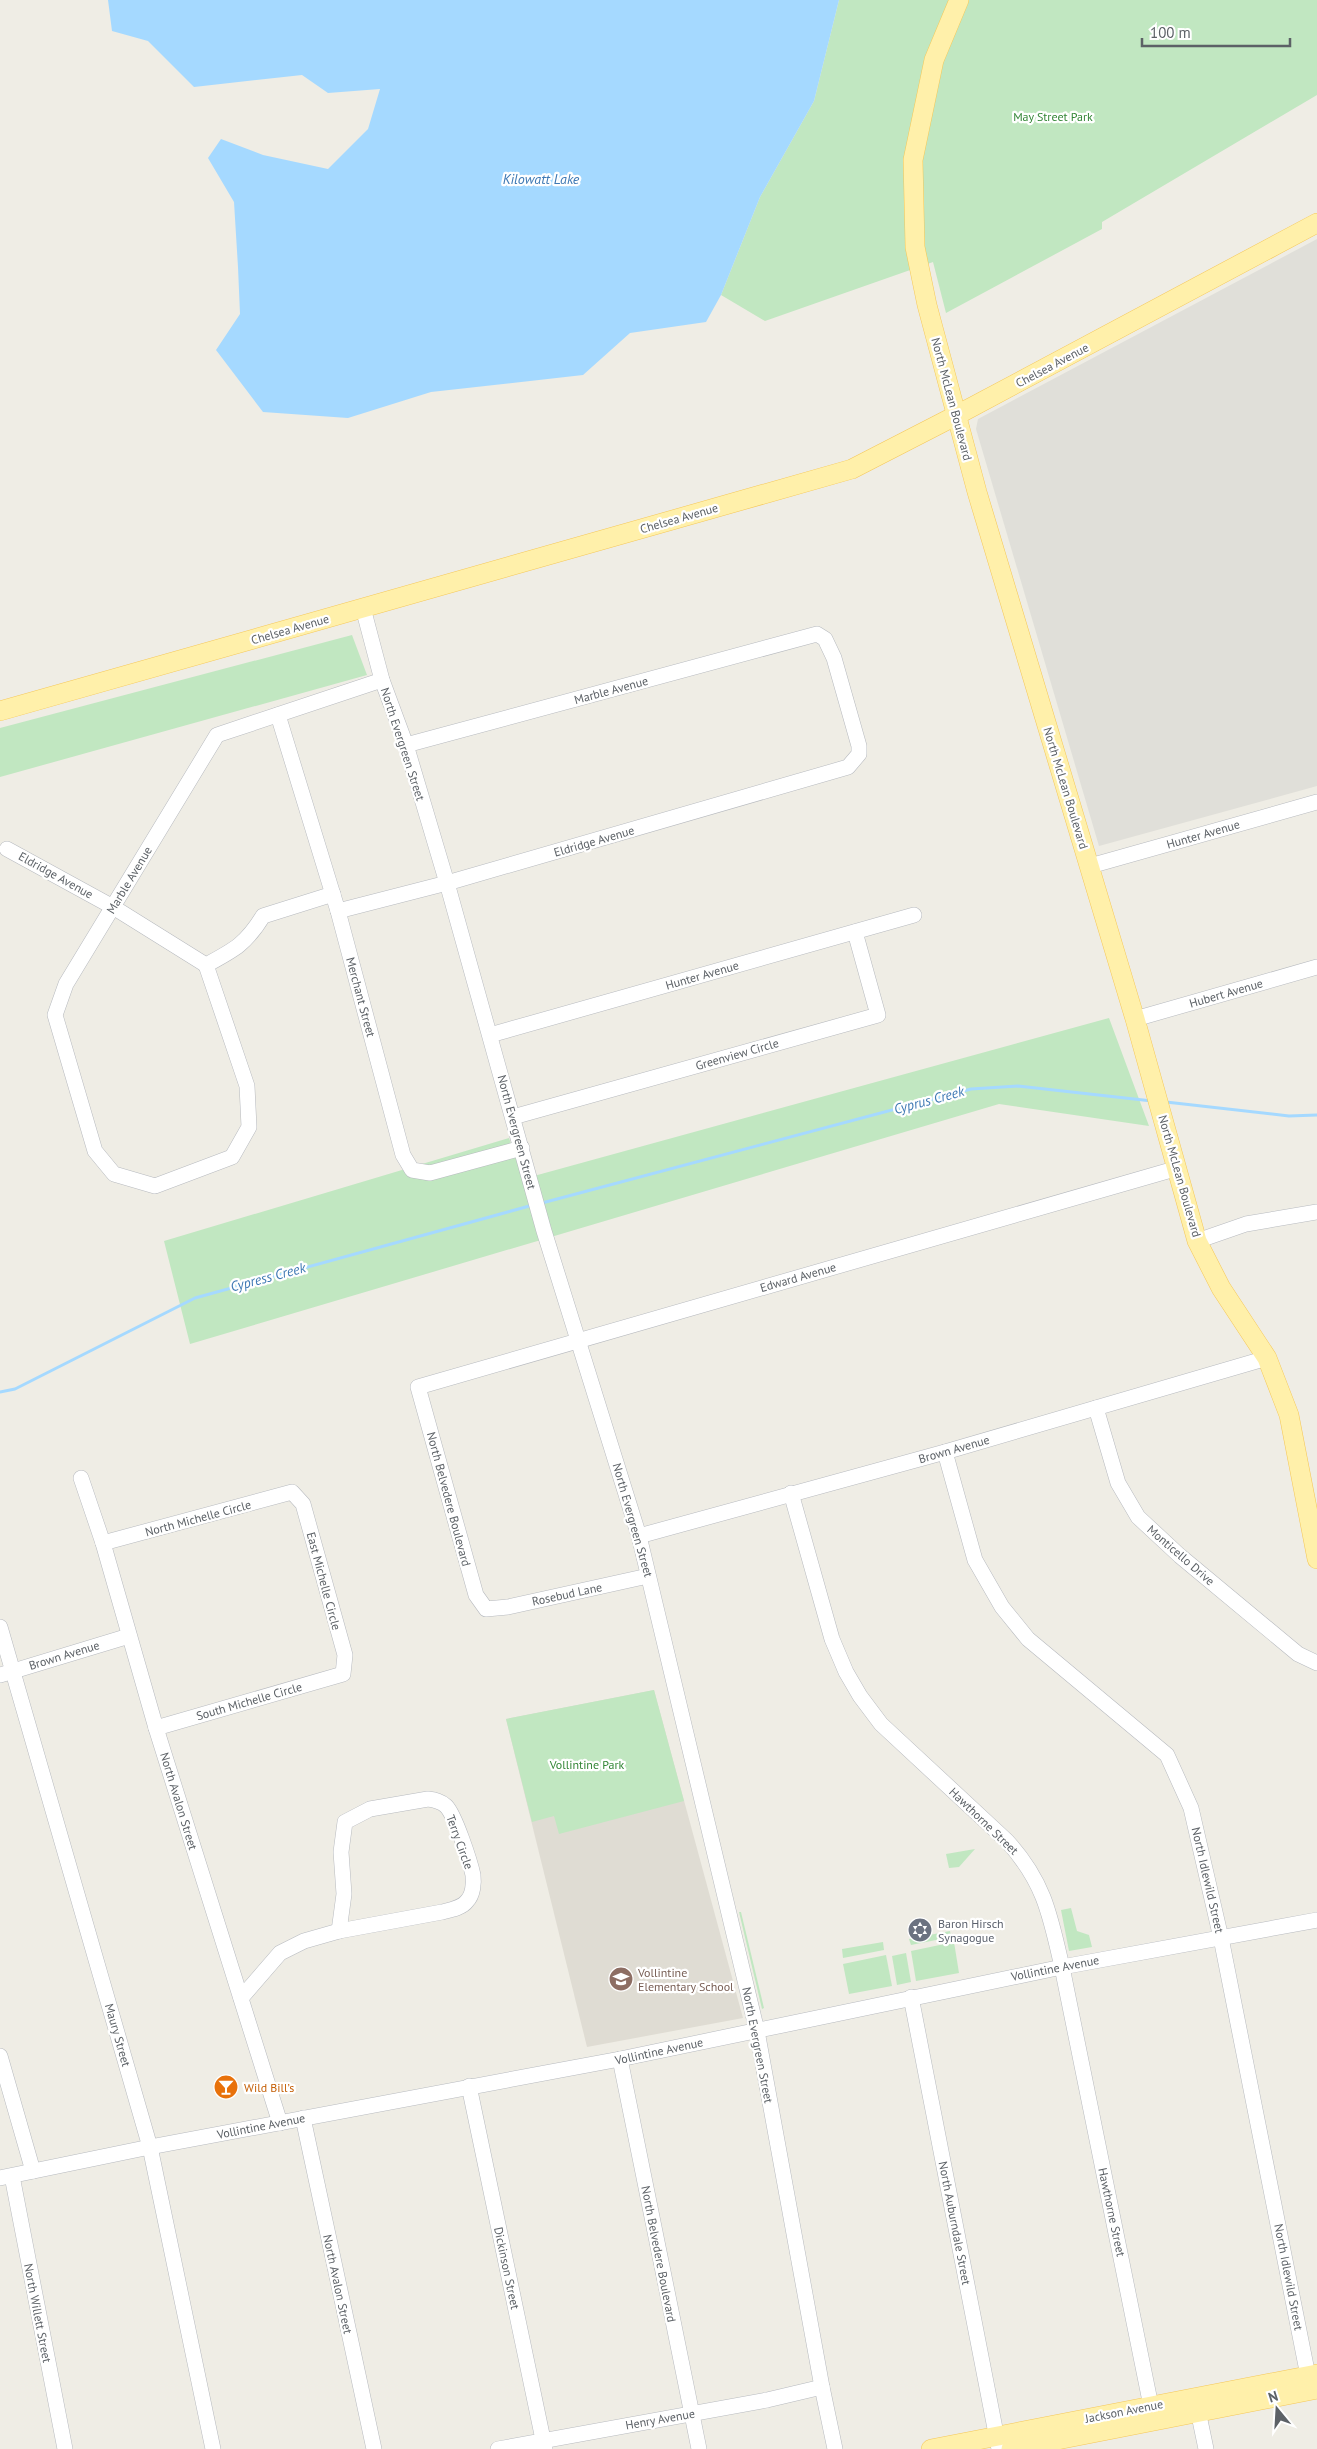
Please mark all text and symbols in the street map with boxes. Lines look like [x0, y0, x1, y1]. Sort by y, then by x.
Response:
scale bar [1142, 15, 1290, 47]
text: 100 m [1150, 23, 1191, 42]
park label: May Street Park [1013, 109, 1093, 124]
water label: Kilowatt Lake [503, 170, 580, 188]
street label: North McLean Boulevard [928, 336, 976, 462]
street label: Chelsea Avenue [1013, 340, 1091, 390]
street label: Chelsea Avenue [638, 500, 720, 536]
street label: Chelsea Avenue [249, 611, 331, 647]
street label: Marble Avenue [572, 673, 650, 707]
street label: North Evergreen Street [378, 686, 428, 802]
street label: North McLean Boulevard [1040, 725, 1092, 851]
street label: Hunter Avenue [1165, 816, 1241, 852]
street label: Eldridge Avenue [552, 822, 636, 860]
street label: Marble Avenue [103, 844, 155, 916]
street label: Eldridge Avenue [16, 848, 96, 902]
street label: Merchant Street [343, 955, 379, 1039]
street label: Hunter Avenue [664, 957, 740, 993]
street label: Hubert Avenue [1187, 975, 1265, 1011]
street label: Greenview Circle [694, 1035, 780, 1073]
street label: North Evergreen Street [494, 1073, 540, 1191]
water label: Cyprus Creek [892, 1082, 967, 1118]
street label: North McLean Boulevard [1155, 1113, 1205, 1239]
water label: Cypress Creek [228, 1258, 308, 1296]
street label: Edward Avenue [758, 1259, 838, 1295]
street label: North Belvedere Boulevard [424, 1430, 474, 1568]
street label: Brown Avenue [917, 1432, 991, 1466]
street label: North Evergreen Street [610, 1461, 656, 1579]
street label: North Michelle Circle [143, 1497, 253, 1539]
street label: Monticello Drive [1144, 1522, 1218, 1588]
street label: East Michelle Circle [304, 1530, 344, 1632]
street label: Rosebud Lane [531, 1579, 603, 1609]
street label: Brown Avenue [27, 1637, 101, 1673]
street label: South Michelle Circle [194, 1679, 304, 1723]
street label: North Avalon Street [157, 1750, 201, 1852]
park label: Vollintine Park [549, 1757, 625, 1772]
street label: Hawthorne Street [946, 1784, 1022, 1858]
street label: Terry Circle [443, 1813, 477, 1871]
street label: North Idlewild Street [1189, 1826, 1227, 1934]
place label: Baron Hirsch Synagogue [938, 1916, 1004, 1945]
synagogue icon: Baron Hirsch Synagogue [907, 1917, 933, 1943]
street label: Vollintine Avenue [1009, 1952, 1100, 1984]
place label: Vollintine Elementary School [637, 1965, 734, 1994]
school or university icon: Vollintine Elementary School [608, 1966, 634, 1992]
street label: North Evergreen Street [739, 1986, 777, 2104]
street label: Maury Street [102, 2002, 134, 2068]
street label: Vollintine Avenue [613, 2034, 704, 2068]
bar icon: Wild Bill’s [213, 2074, 239, 2100]
place label: Wild Bill’s [244, 2080, 294, 2095]
street label: Vollintine Avenue [215, 2110, 306, 2142]
street label: North Auburndale Street [936, 2160, 974, 2286]
street label: Hawthorne Street [1095, 2166, 1129, 2258]
street label: North Belvedere Boulevard [638, 2185, 680, 2323]
street label: North Idlewild Street [1271, 2223, 1307, 2331]
street label: Dickinson Street [491, 2225, 523, 2311]
street label: North Avalon Street [320, 2233, 356, 2335]
street label: North Willett Street [21, 2262, 55, 2364]
north arrow [1252, 2384, 1302, 2434]
text: N [1266, 2387, 1280, 2407]
street label: Jackson Avenue [1083, 2396, 1164, 2426]
street label: Henry Avenue [624, 2406, 696, 2432]

